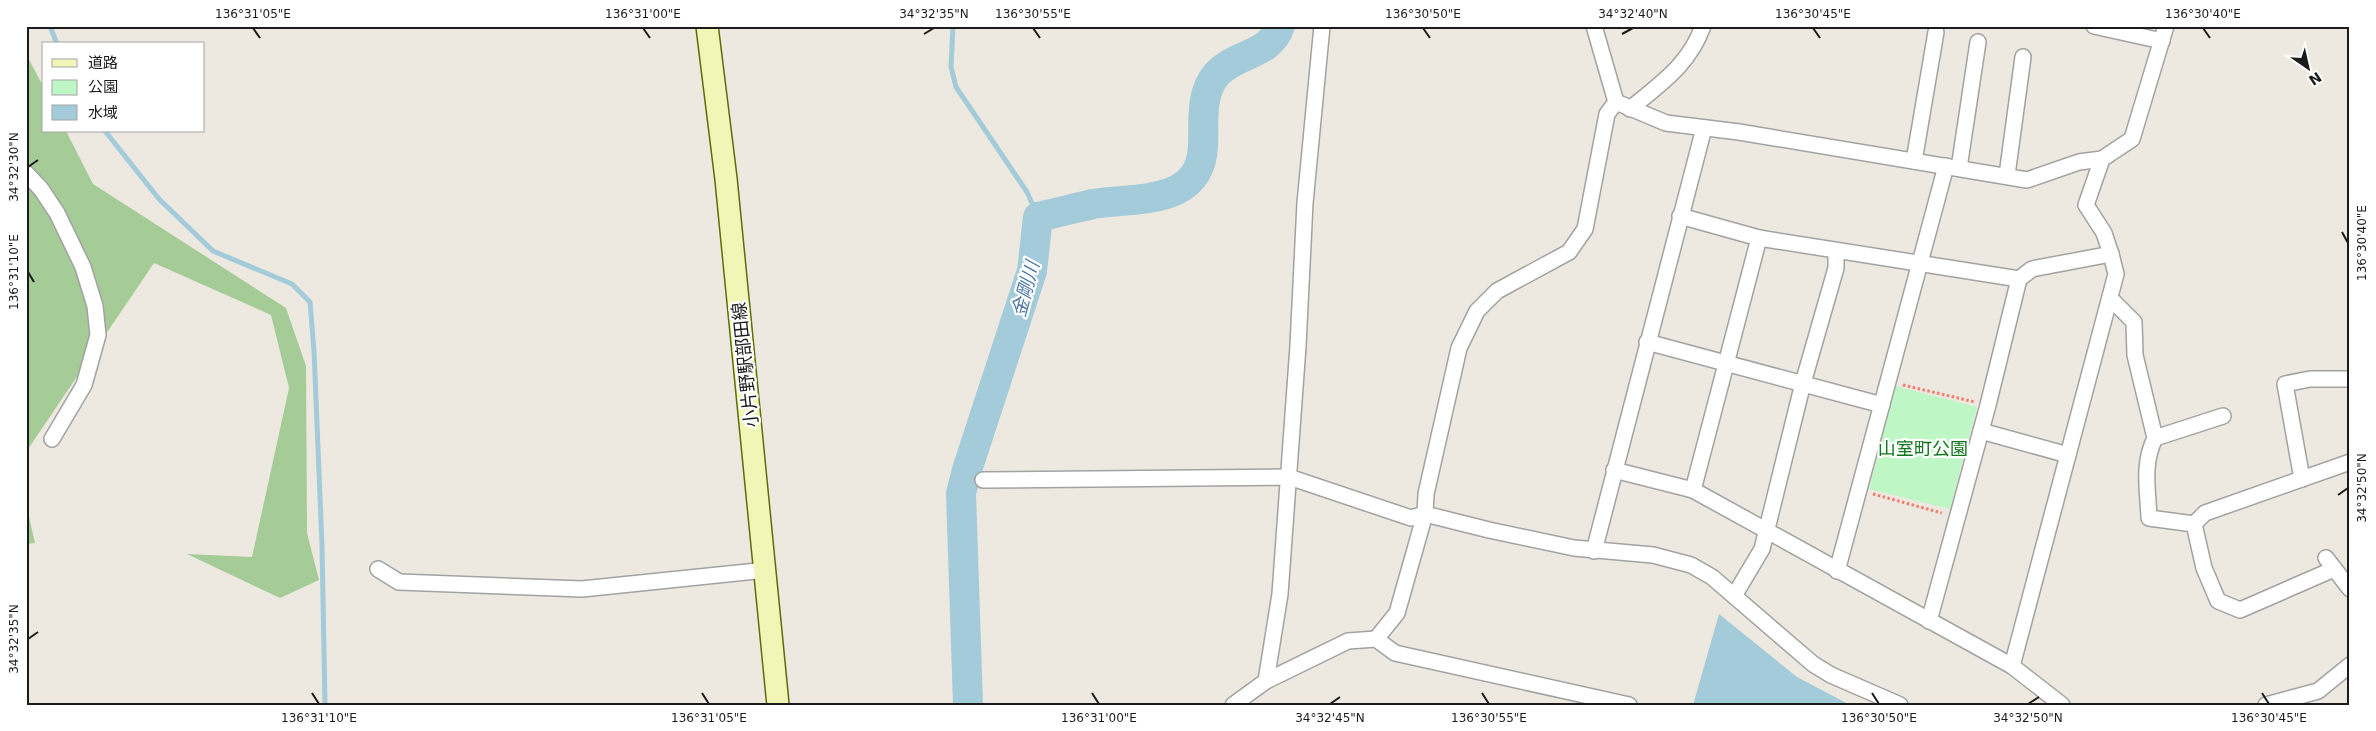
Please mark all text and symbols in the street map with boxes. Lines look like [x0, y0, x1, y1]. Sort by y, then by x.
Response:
text: 136°31'05"E [215, 7, 291, 21]
text: 136°31'00"E [605, 7, 681, 21]
text: 34°32'35"N [899, 7, 969, 21]
text: 136°30'55"E [995, 7, 1071, 21]
text: 136°30'50"E [1385, 7, 1461, 21]
text: 34°32'40"N [1598, 7, 1668, 21]
text: 136°30'45"E [1775, 7, 1851, 21]
text: 136°30'40"E [2165, 7, 2241, 21]
legend [42, 42, 205, 132]
north arrow [2284, 42, 2334, 92]
text: 道路 [88, 54, 118, 72]
text: N [2306, 69, 2325, 89]
text: 公園 [88, 78, 118, 96]
text: 水域 [88, 104, 118, 122]
text: 34°32'30"N [7, 132, 21, 202]
text: 136°30'40"E [2355, 205, 2369, 281]
text: 136°31'10"E [7, 234, 21, 310]
water label: 金剛川 [1007, 257, 1044, 319]
street label: 小片野駅部田線 [728, 301, 762, 429]
park label: 山室町公園 [1878, 438, 1968, 459]
text: 34°32'50"N [2355, 453, 2369, 523]
text: 34°32'35"N [7, 604, 21, 674]
text: 136°31'10"E [281, 711, 357, 725]
text: 136°31'05"E [671, 711, 747, 725]
text: 136°31'00"E [1061, 711, 1137, 725]
text: 34°32'45"N [1295, 711, 1365, 725]
text: 136°30'55"E [1451, 711, 1527, 725]
text: 136°30'50"E [1841, 711, 1917, 725]
text: 34°32'50"N [1993, 711, 2063, 725]
text: 136°30'45"E [2231, 711, 2307, 725]

